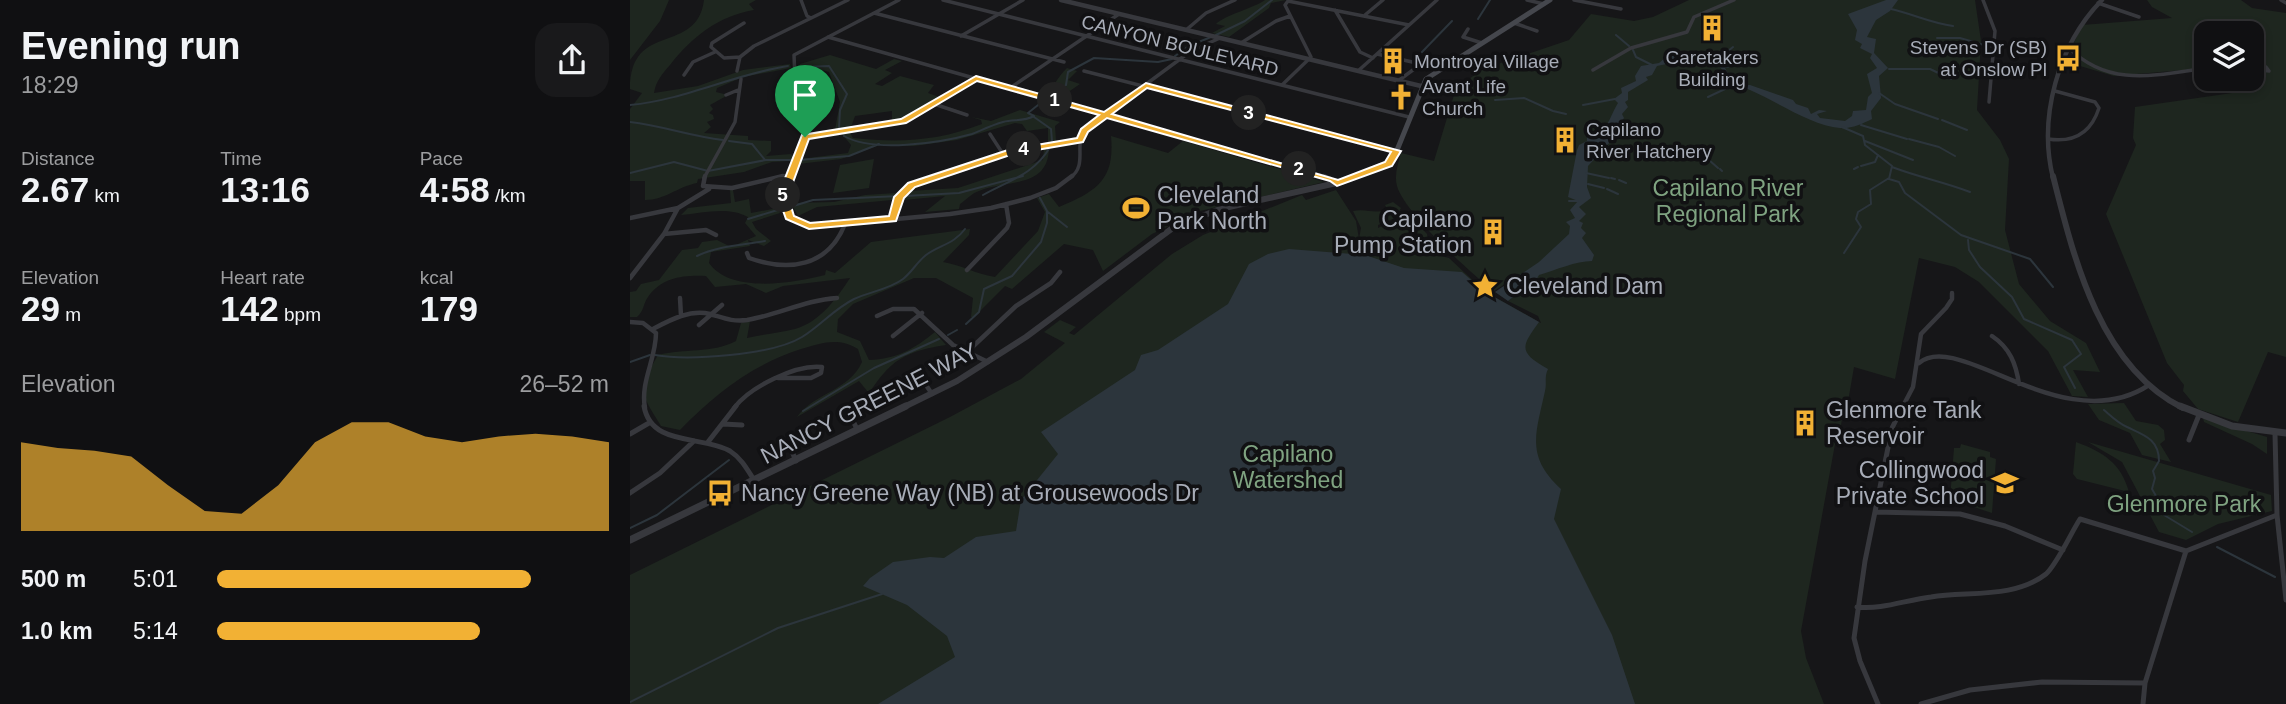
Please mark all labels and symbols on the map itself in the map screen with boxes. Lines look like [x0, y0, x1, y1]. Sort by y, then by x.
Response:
street label: CANYON BOULEVARD [1079, 11, 1281, 80]
building icon: Caretakers Building [1697, 13, 1727, 43]
place label: Stevens Dr (SB) at Onslow Pl [1910, 37, 2047, 80]
bus stop icon: Stevens Dr (SB) at Onslow Pl [2053, 43, 2083, 73]
building icon: Montroyal Village [1378, 46, 1408, 76]
place label: Caretakers Building [1666, 47, 1758, 90]
place label: Montroyal Village [1414, 51, 1559, 72]
pin [775, 65, 835, 137]
place label: Avant Life Church [1422, 76, 1506, 119]
pin: 1 [1038, 82, 1072, 118]
church icon: Avant Life Church [1386, 82, 1416, 112]
pin: 3 [1232, 96, 1266, 130]
place label: Capilano River Hatchery [1586, 119, 1712, 162]
building icon: Capilano River Hatchery [1550, 125, 1580, 155]
pin: 4 [1006, 132, 1042, 166]
pin: 2 [1282, 152, 1316, 186]
park label: Capilano River Regional Park [1653, 175, 1804, 227]
pin: 5 [766, 178, 800, 212]
place label: Cleveland Park North [1157, 182, 1267, 234]
sports icon: Cleveland Park North [1121, 193, 1151, 223]
place label: Capilano Pump Station [1334, 206, 1472, 258]
building icon: Capilano Pump Station [1478, 217, 1508, 247]
place icon: Cleveland Dam [1470, 271, 1500, 301]
place label: Cleveland Dam [1506, 273, 1663, 299]
street label: NANCY GREENE WAY [756, 337, 982, 469]
place label: Glenmore Tank Reservoir [1826, 397, 1982, 449]
building icon: Glenmore Tank Reservoir [1790, 408, 1820, 438]
park label: Capilano Watershed [1233, 441, 1343, 493]
place label: Collingwood Private School [1836, 457, 1984, 509]
school or university icon: Collingwood Private School [1990, 468, 2020, 498]
bus stop icon: Nancy Greene Way (NB) at Grousewoods Dr [705, 478, 735, 508]
place label: Nancy Greene Way (NB) at Grousewoods Dr [741, 480, 1199, 506]
park label: Glenmore Park [2107, 491, 2262, 517]

